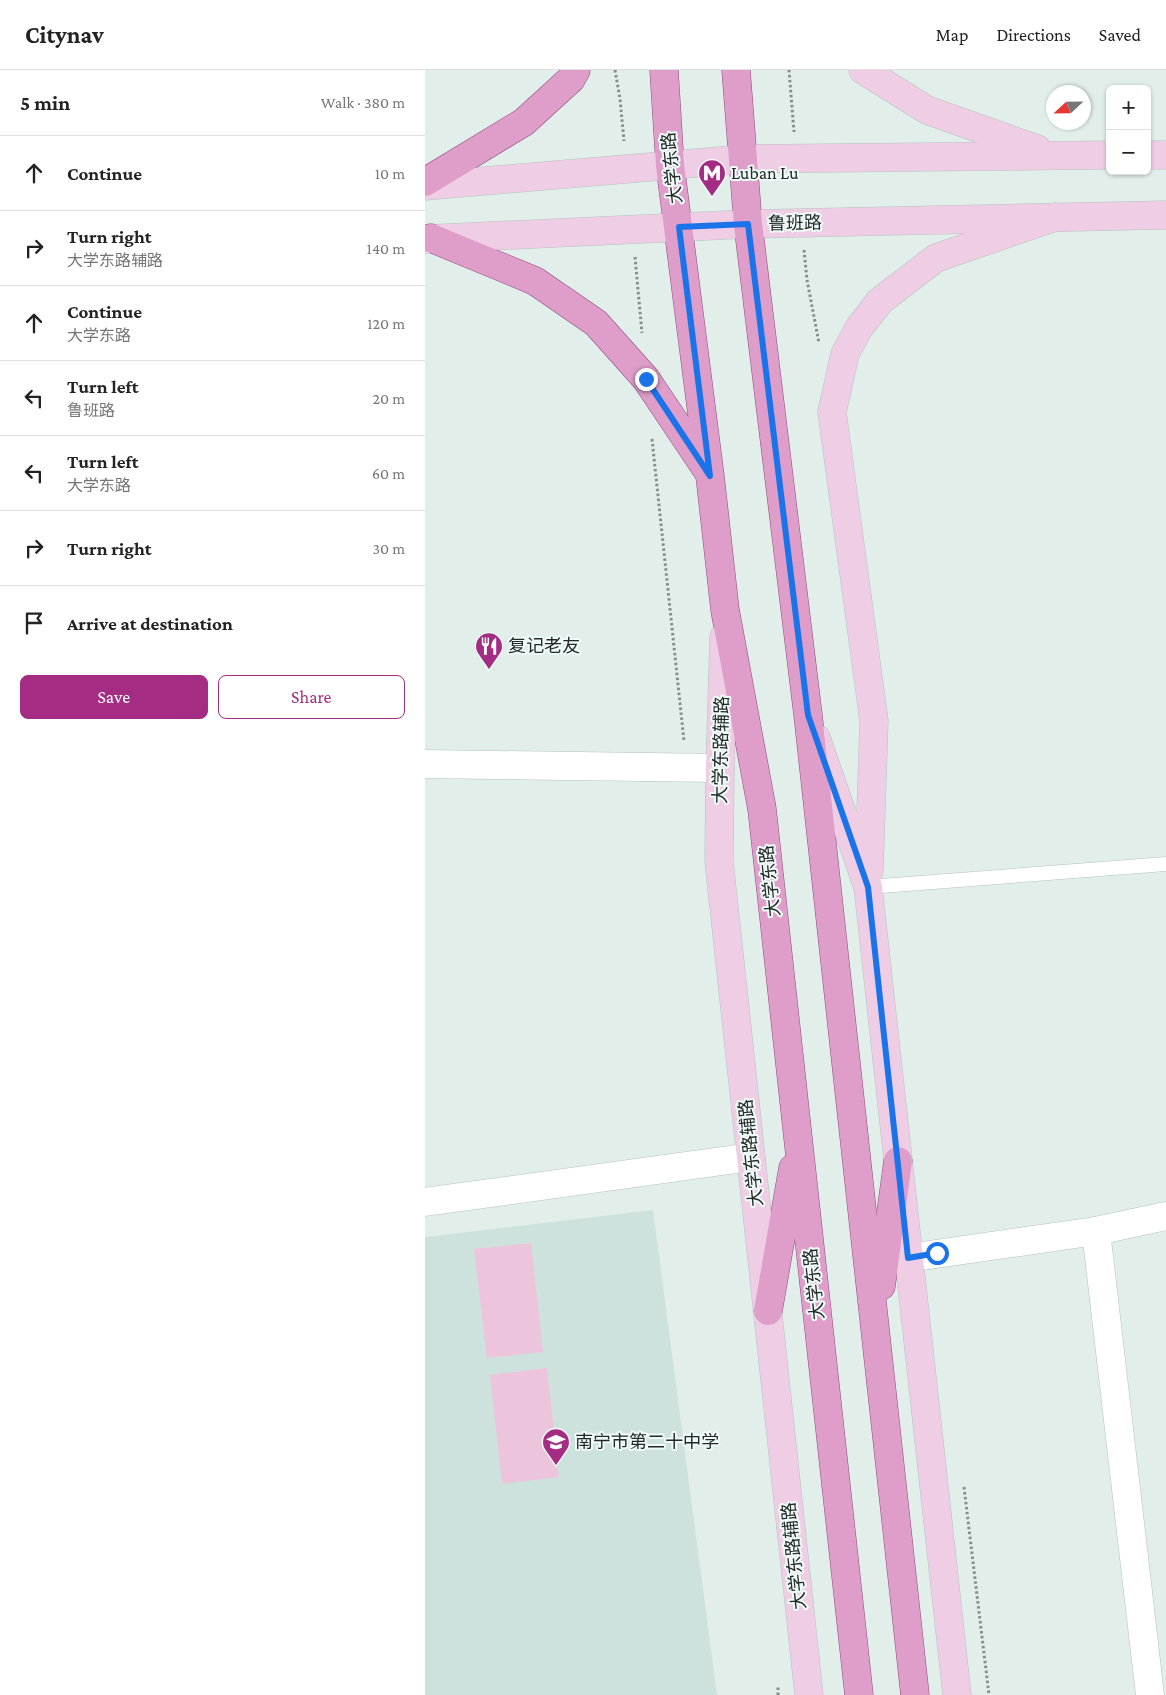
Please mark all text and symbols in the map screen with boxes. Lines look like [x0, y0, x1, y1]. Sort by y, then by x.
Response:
text: Citynav [25, 21, 104, 48]
text: Map [936, 25, 968, 45]
text: Directions [996, 25, 1071, 45]
text: Saved [1099, 25, 1141, 45]
north arrow [1046, 85, 1091, 130]
map controls [1106, 85, 1151, 175]
button: + [1106, 85, 1151, 130]
text: 5 min [20, 91, 70, 115]
text: Walk · 380 m [321, 94, 405, 111]
button: − [1106, 130, 1151, 175]
street label: 大学东路 [658, 131, 686, 205]
metro station icon: Luban Lu [697, 158, 727, 197]
icon: ahead [20, 159, 48, 187]
text: Continue [67, 163, 142, 184]
place label: Luban Lu [731, 163, 799, 183]
text: 10 m [375, 165, 405, 182]
street label: 鲁班路 [768, 213, 822, 233]
text: Turn right [67, 226, 152, 247]
icon: right [20, 234, 48, 262]
text: 140 m [367, 240, 405, 257]
text: 大学东路辅路 [67, 252, 163, 269]
text: Continue [67, 301, 142, 322]
icon: ahead [20, 309, 48, 337]
text: 120 m [367, 315, 405, 332]
text: 大学东路 [67, 327, 131, 344]
route end [635, 368, 658, 391]
text: Turn left [67, 376, 139, 397]
icon: left [20, 384, 48, 412]
text: 20 m [372, 390, 405, 407]
text: 鲁班路 [67, 402, 115, 419]
text: Turn left [67, 451, 139, 472]
icon: left [20, 459, 48, 487]
text: 60 m [372, 465, 405, 482]
text: 大学东路 [67, 477, 131, 494]
icon: right [20, 534, 48, 562]
text: Turn right [67, 538, 152, 559]
text: 30 m [373, 540, 405, 557]
icon: arrive [20, 609, 48, 637]
text: Arrive at destination [67, 613, 233, 634]
restaurant icon: 复记老友 [474, 631, 504, 670]
place label: 复记老友 [508, 636, 580, 656]
button: Save [20, 675, 208, 719]
button: Share [218, 675, 405, 719]
street label: 大学东路辅路 [710, 696, 732, 804]
street label: 大学东路 [756, 844, 784, 918]
street label: 大学东路辅路 [735, 1098, 767, 1208]
route start [926, 1242, 949, 1265]
street label: 大学东路 [800, 1247, 828, 1321]
school or university icon: 南宁市第二十中学 [541, 1427, 571, 1466]
place label: 南宁市第二十中学 [575, 1432, 719, 1452]
street label: 大学东路辅路 [778, 1501, 810, 1611]

